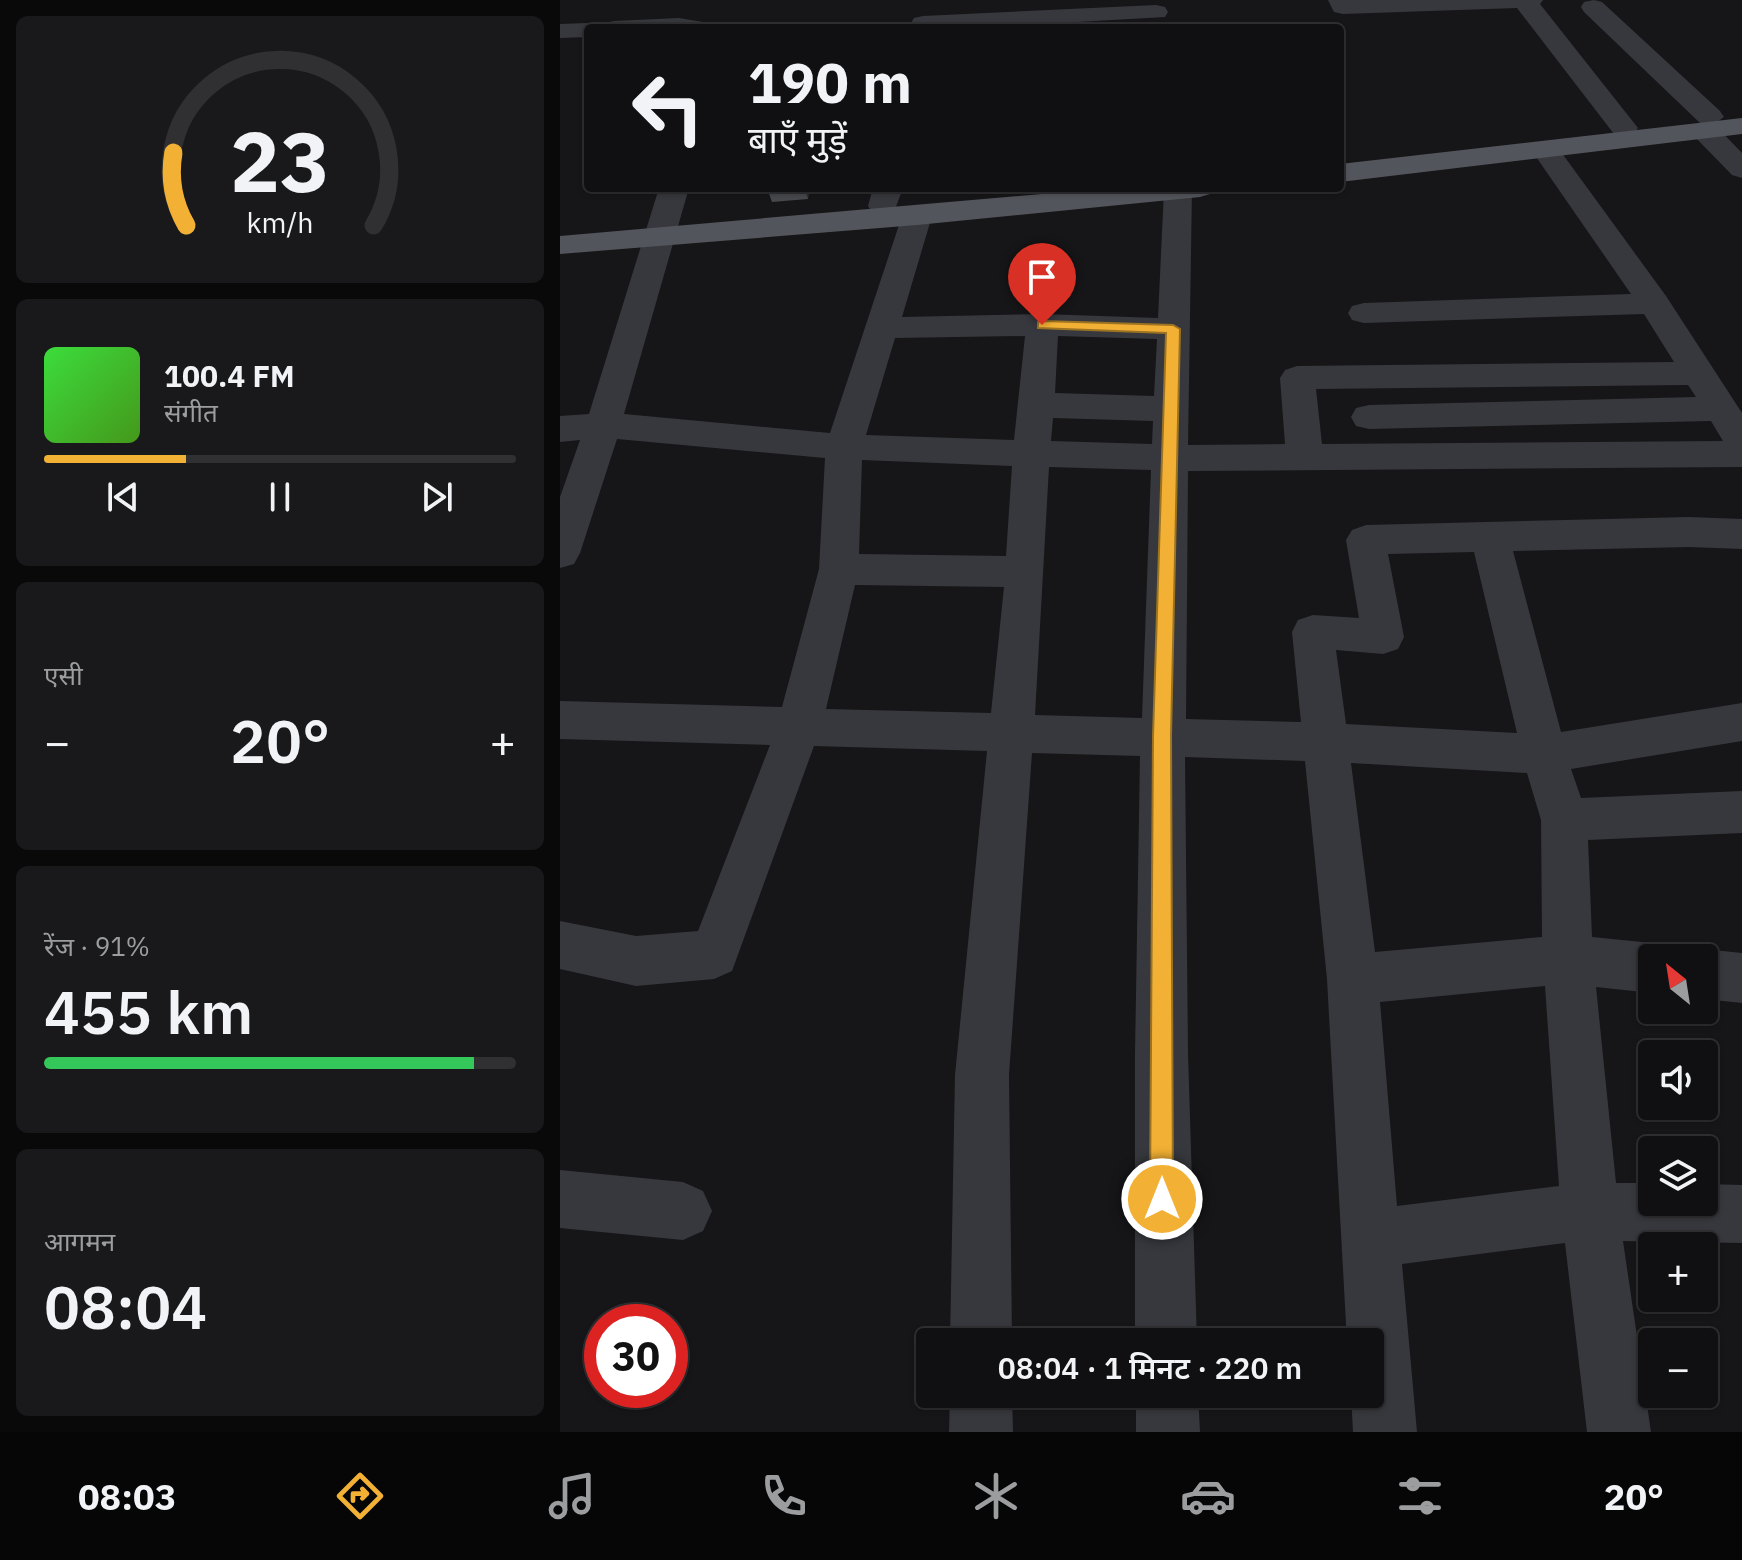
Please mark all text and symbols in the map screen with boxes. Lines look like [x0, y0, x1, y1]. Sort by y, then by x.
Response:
text: 190 m [748, 46, 912, 118]
icon: left [616, 56, 720, 160]
text: 23 [230, 106, 330, 214]
text: बाएँ मुड़ें [748, 116, 847, 163]
text: km/h [246, 204, 314, 241]
pin [1008, 243, 1076, 325]
icon: arrive [1020, 255, 1064, 299]
text: 100.4 FM [164, 356, 295, 395]
text: संगीत [164, 395, 218, 429]
icon: previous [101, 475, 145, 519]
icon: pause [258, 475, 302, 519]
icon: next [415, 475, 459, 519]
text: एसी [44, 658, 83, 692]
text: 20° [230, 701, 330, 780]
text: − [44, 713, 70, 770]
text: + [490, 713, 516, 770]
text: रेंज · 91% [44, 929, 150, 963]
north arrow [1638, 944, 1718, 1024]
map controls [1638, 944, 1718, 1408]
text: 455 km [44, 972, 253, 1051]
button: sound [1638, 1040, 1718, 1120]
button: layers [1638, 1136, 1718, 1216]
position arrow [1120, 1157, 1204, 1241]
text: आगमन [44, 1224, 115, 1258]
button: + [1638, 1232, 1718, 1312]
text: 08:04 [44, 1267, 207, 1346]
speed limit sign: 30 [584, 1304, 688, 1408]
button: − [1638, 1328, 1718, 1408]
text: 08:04 · 1 मिनट · 220 m [998, 1348, 1302, 1387]
icon: directions [332, 1468, 388, 1524]
icon: music [544, 1468, 600, 1524]
icon: phone [756, 1468, 812, 1524]
icon: climate [968, 1468, 1024, 1524]
icon: car [1180, 1468, 1236, 1524]
icon: filters [1392, 1468, 1448, 1524]
text: 08:03 [78, 1473, 176, 1520]
text: 20° [1604, 1473, 1664, 1520]

